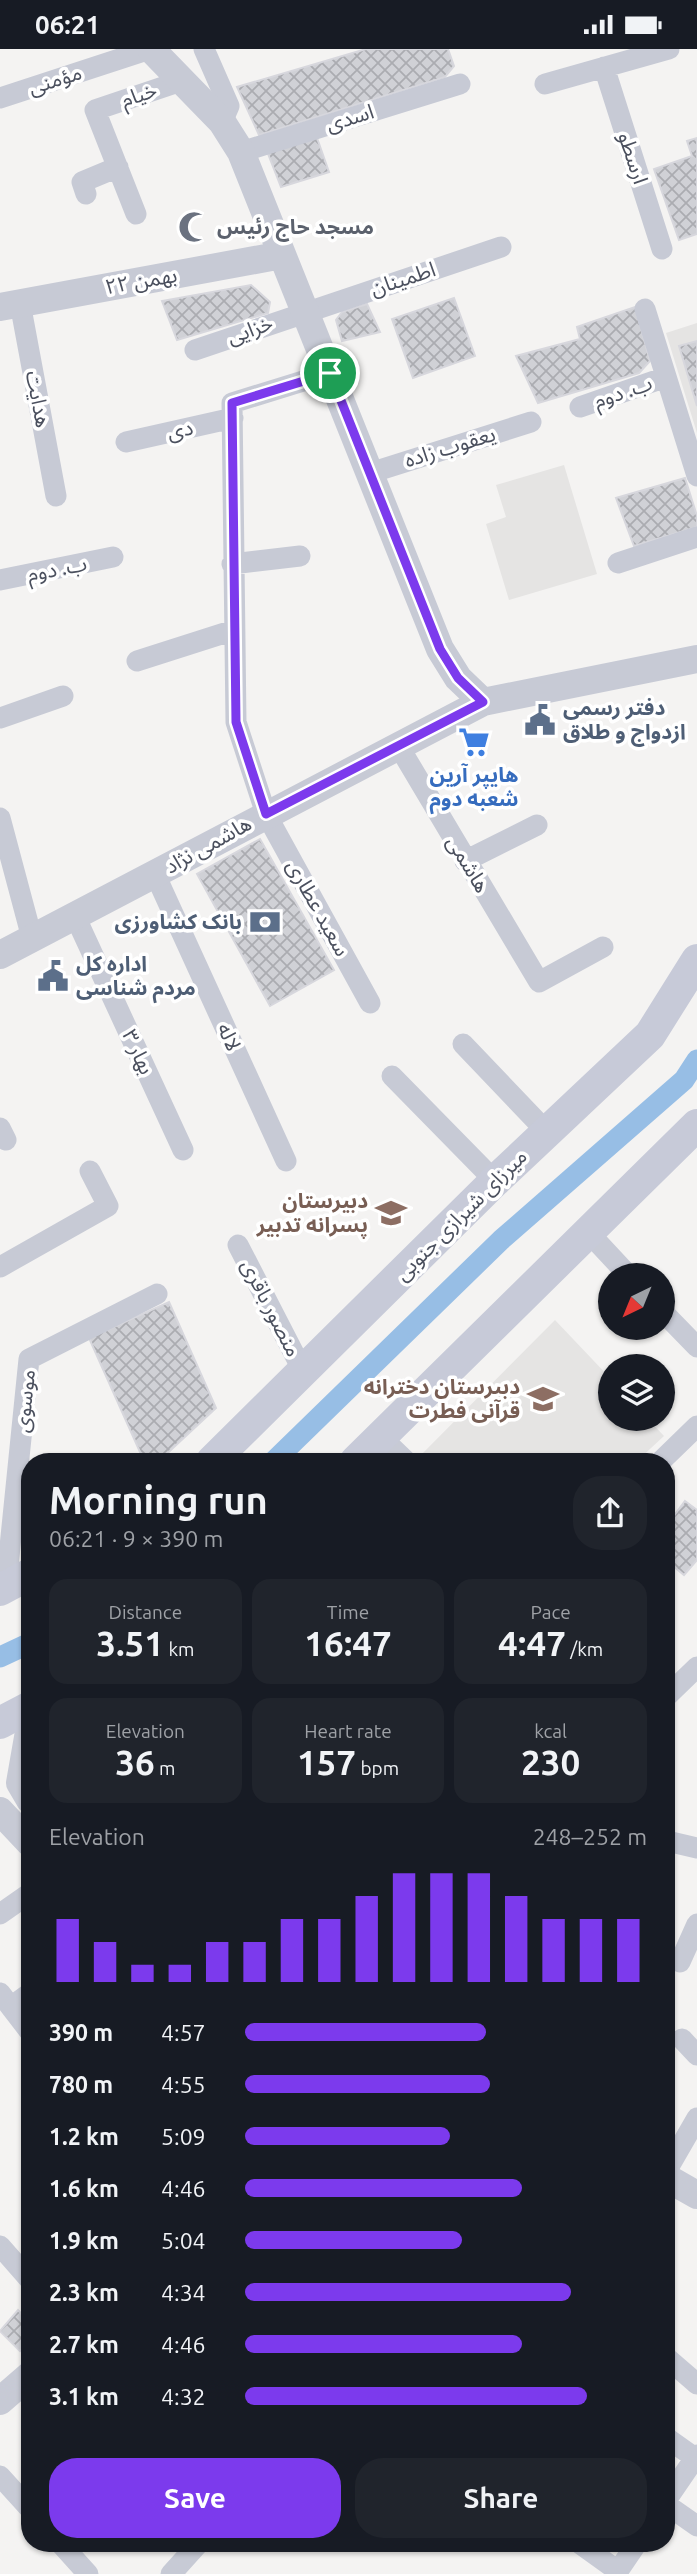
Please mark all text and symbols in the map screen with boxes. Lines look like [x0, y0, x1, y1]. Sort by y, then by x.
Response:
text: 06:21 [35, 10, 100, 39]
street label: مؤمنی [25, 59, 85, 100]
street label: خیام [118, 77, 161, 116]
street label: اسدی [323, 98, 377, 137]
street label: ارسطو [613, 129, 654, 187]
mosque icon: مسجد حاج رئیس [177, 210, 211, 244]
place label: مسجد حاج رئیس [217, 214, 374, 242]
street label: اطمینان [367, 256, 439, 301]
street label: ۲۲ بهمن [103, 262, 179, 299]
street label: خزایی [224, 310, 276, 349]
pin [300, 343, 360, 403]
icon: arrive [311, 354, 349, 392]
street label: هدایت [22, 368, 56, 429]
street label: ب. دوم [590, 370, 657, 417]
street label: دی [164, 414, 195, 445]
street label: یعقوب زاده [401, 421, 498, 472]
street label: ب. دوم [25, 550, 90, 590]
place label: دفتر رسمی ازدواج و طلاق [563, 695, 686, 747]
public building icon: دفتر رسمی ازدواج و طلاق [523, 703, 557, 737]
supermarket icon: هایپر آرین شعبه دوم [457, 725, 491, 759]
place label: هایپر آرین شعبه دوم [429, 762, 519, 815]
street label: هاشمی نژاد [160, 810, 256, 879]
street label: هاشمی [442, 831, 495, 897]
street label: سعید عطاری [282, 855, 355, 960]
bank icon: بانک کشاورزی [248, 905, 282, 939]
place label: بانک کشاورزی [115, 909, 242, 934]
place label: اداره کل مردم شناسی [76, 951, 196, 1004]
public building icon: اداره کل مردم شناسی [36, 959, 70, 993]
street label: لاله [213, 1019, 247, 1054]
street label: بهار ۳ [117, 1025, 160, 1078]
street label: میرزای شیرازی جنوبی [389, 1143, 532, 1286]
place label: دبیرستان پسرانه تدبیر [256, 1188, 368, 1239]
school or university icon: دبیرستان پسرانه تدبیر [374, 1196, 408, 1230]
street label: منصور باقری [236, 1255, 307, 1361]
north arrow [598, 1263, 676, 1341]
map controls [598, 1263, 675, 1431]
button: layers [598, 1354, 675, 1431]
street label: موسوی [9, 1368, 40, 1434]
place label: دبیرستان دخترانه قرآنی فطرت [364, 1374, 520, 1423]
school or university icon: دبیرستان دخترانه قرآنی فطرت [526, 1382, 560, 1416]
button: share [573, 1476, 647, 1550]
text: Morning run [49, 1479, 268, 1521]
text: 06:21 · 9 × 390 m [49, 1526, 223, 1551]
text: Distance [109, 1601, 182, 1623]
text: Time [327, 1601, 369, 1623]
text: Pace [531, 1601, 571, 1623]
text: 3.51 [96, 1623, 164, 1663]
text: 16:47 [304, 1623, 392, 1663]
text: 4:47 [498, 1623, 566, 1663]
text: km [164, 1638, 194, 1660]
text: /km [566, 1638, 603, 1660]
text: Elevation [106, 1720, 185, 1742]
text: Heart rate [304, 1720, 392, 1742]
text: kcal [534, 1720, 567, 1742]
text: 36 [115, 1742, 155, 1782]
text: 157 [297, 1742, 356, 1782]
text: 230 [521, 1742, 580, 1782]
text: m [155, 1757, 175, 1779]
text: bpm [356, 1757, 399, 1779]
text: Elevation [49, 1824, 145, 1849]
text: 248–252 m [533, 1824, 647, 1849]
text: 390 m [49, 2020, 113, 2045]
text: 4:57 [161, 2020, 206, 2045]
text: 780 m [49, 2072, 113, 2097]
text: 4:55 [161, 2072, 206, 2097]
text: 1.2 km [49, 2124, 119, 2149]
text: 5:09 [161, 2124, 206, 2149]
text: 1.6 km [49, 2176, 119, 2201]
text: 4:46 [161, 2176, 206, 2201]
text: 1.9 km [49, 2228, 119, 2253]
text: 5:04 [161, 2228, 206, 2253]
text: 2.3 km [49, 2280, 119, 2305]
text: 4:34 [161, 2280, 206, 2305]
text: 2.7 km [49, 2332, 119, 2357]
text: 4:46 [161, 2332, 206, 2357]
text: 3.1 km [49, 2384, 119, 2409]
text: 4:32 [161, 2384, 206, 2409]
button: Save [49, 2458, 341, 2538]
button: Share [355, 2458, 647, 2538]

